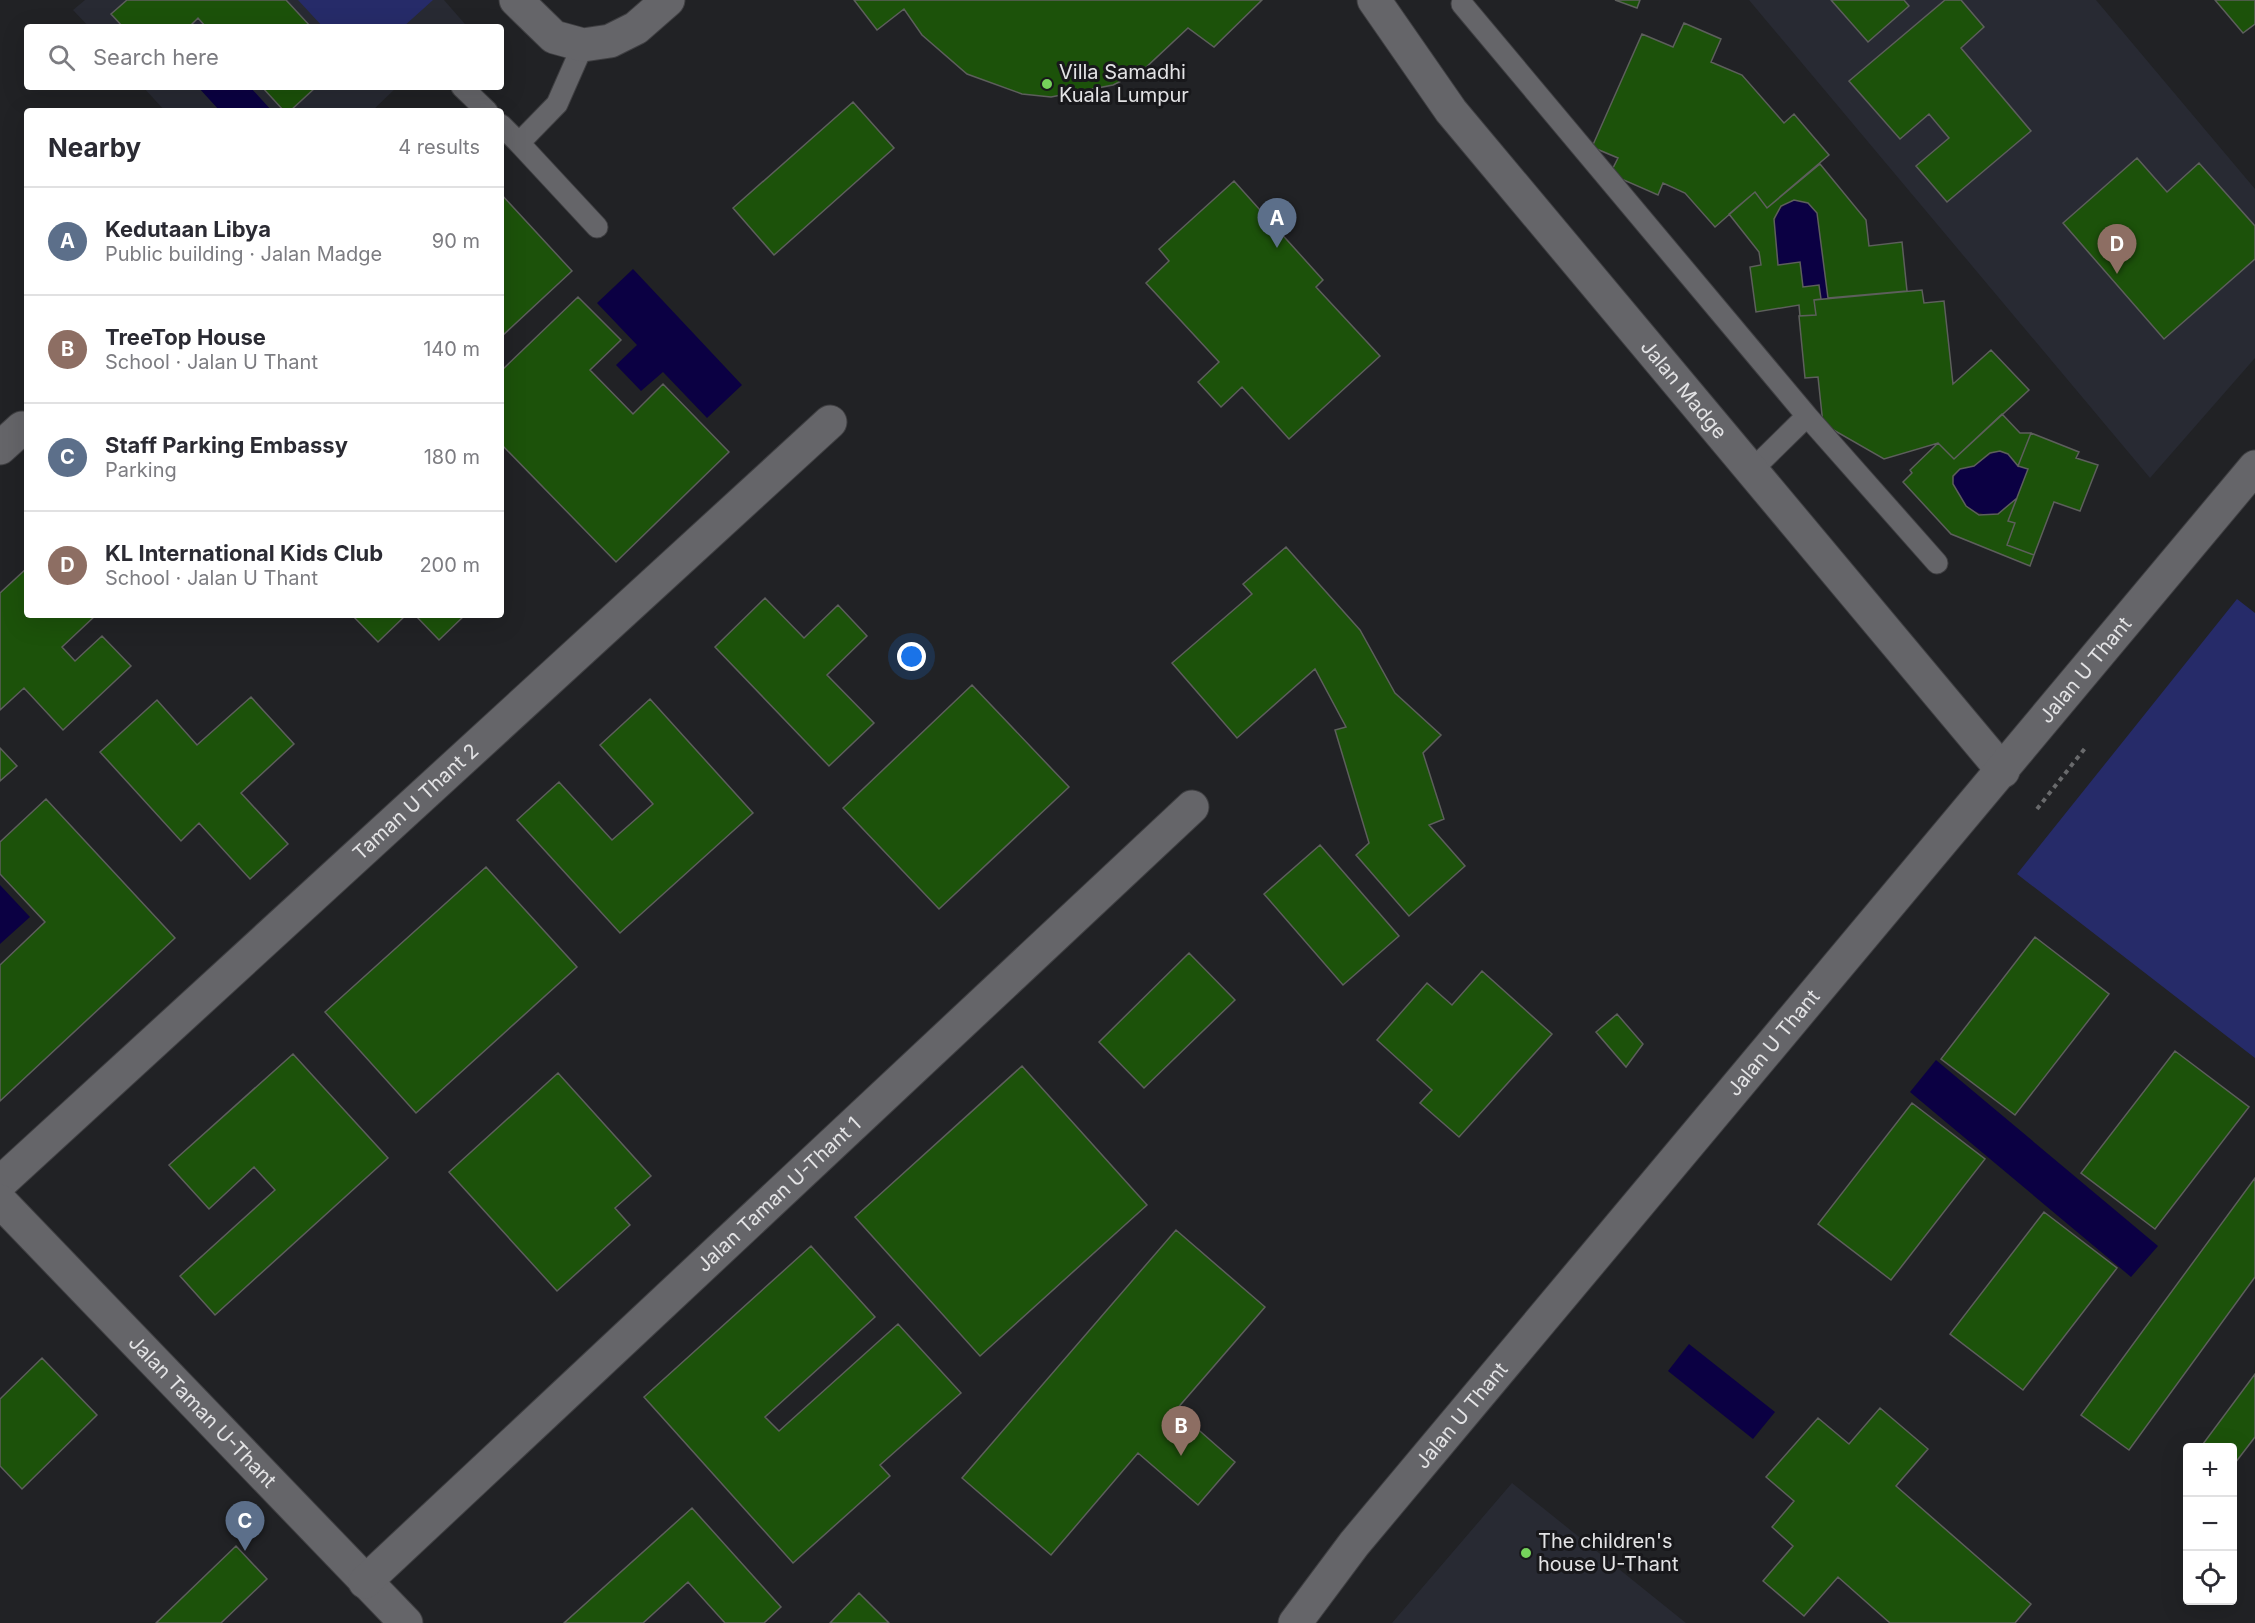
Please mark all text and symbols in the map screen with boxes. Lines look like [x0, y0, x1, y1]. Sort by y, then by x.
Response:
search box [24, 24, 504, 90]
icon: search [45, 41, 78, 74]
text: Search here [93, 44, 219, 70]
place label: Villa Samadhi Kuala Lumpur [1059, 60, 1189, 107]
marker: Villa Samadhi Kuala Lumpur [1040, 77, 1054, 91]
text: Nearby [48, 132, 141, 163]
text: 4 results [398, 135, 480, 159]
pin: A [1258, 198, 1296, 248]
text: Kedutaan Libya [105, 216, 271, 242]
pin: D [2098, 224, 2136, 274]
text: A [60, 229, 75, 253]
text: 90 m [432, 229, 480, 253]
text: Public building · Jalan Madge [105, 242, 382, 266]
text: TreeTop House [105, 324, 266, 350]
street label: Jalan Madge [1636, 335, 1732, 444]
text: B [61, 337, 74, 361]
text: 140 m [423, 337, 480, 361]
text: School · Jalan U Thant [105, 350, 318, 374]
text: Staff Parking Embassy [105, 432, 348, 458]
text: C [60, 445, 75, 469]
text: 180 m [424, 445, 480, 469]
text: Parking [105, 458, 177, 482]
text: KL International Kids Club [105, 540, 383, 566]
text: D [60, 553, 75, 577]
text: 200 m [419, 553, 480, 577]
text: School · Jalan U Thant [105, 566, 318, 590]
street label: Jalan U Thant [2034, 612, 2137, 728]
your location [897, 642, 926, 671]
street label: Taman U Thant 2 [348, 738, 483, 865]
street label: Jalan U Thant [1722, 985, 1825, 1101]
street label: Jalan Taman U-Thant 1 [692, 1112, 866, 1277]
street label: Jalan Taman U-Thant [124, 1330, 281, 1493]
street label: Jalan U Thant [1410, 1357, 1513, 1474]
pin: B [1162, 1406, 1200, 1456]
map controls [2183, 1443, 2237, 1605]
button: + [2183, 1443, 2237, 1497]
button: − [2183, 1497, 2237, 1551]
pin: C [226, 1502, 264, 1551]
place label: The children's house U-Thant [1538, 1529, 1679, 1576]
marker: The children's house U-Thant [1519, 1546, 1533, 1560]
button: locate [2183, 1551, 2237, 1605]

